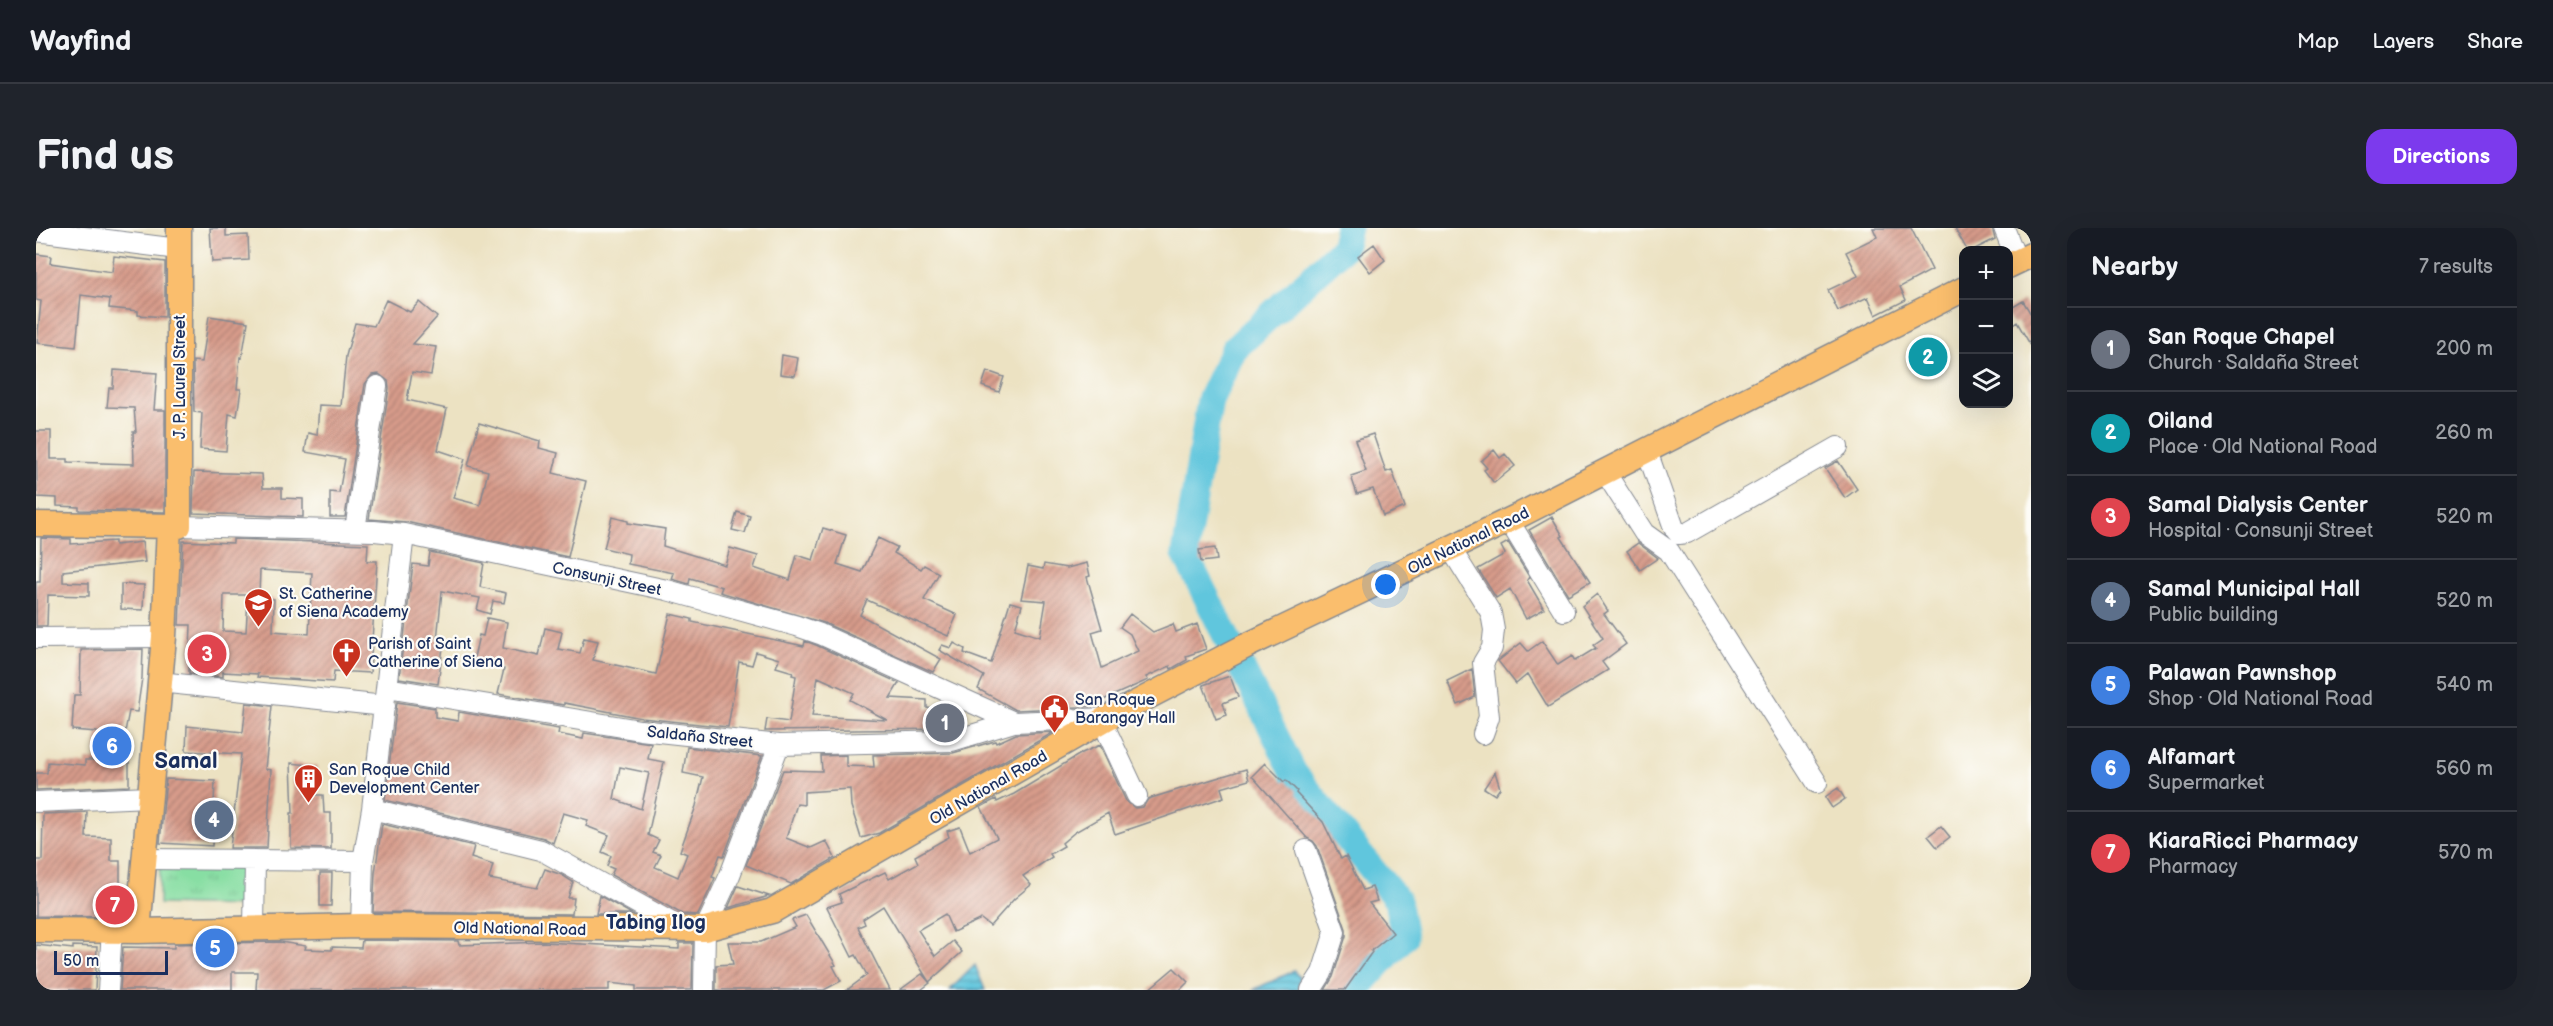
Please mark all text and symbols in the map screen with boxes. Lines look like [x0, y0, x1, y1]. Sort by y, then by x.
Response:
text: Wayfind [30, 25, 131, 58]
text: Map [2297, 29, 2339, 54]
text: Layers [2372, 29, 2434, 54]
text: Share [2467, 29, 2523, 54]
button: Directions [2366, 129, 2517, 184]
text: Find us [36, 131, 174, 182]
map controls [1959, 246, 2013, 408]
button: + [1959, 246, 2013, 300]
text: Nearby [2091, 252, 2178, 283]
text: 7 results [2419, 255, 2493, 279]
button: − [1959, 300, 2013, 354]
street label: J. P. Laurel Street [171, 315, 190, 439]
text: San Roque Chapel [2148, 324, 2334, 351]
pin: 2 [1908, 334, 1948, 380]
text: 1 [2106, 337, 2115, 361]
text: 200 m [2436, 337, 2493, 361]
text: Church · Saldaña Street [2148, 351, 2359, 375]
button: layers [1959, 354, 2013, 408]
text: Oiland [2148, 408, 2213, 435]
text: 2 [2105, 421, 2116, 445]
text: 260 m [2435, 421, 2493, 445]
text: Place · Old National Road [2148, 435, 2378, 459]
text: Samal Dialysis Center [2148, 492, 2368, 519]
street label: Old National Road [1405, 504, 1532, 579]
text: 3 [2105, 505, 2116, 529]
text: 520 m [2436, 505, 2493, 529]
text: Hospital · Consunji Street [2148, 519, 2373, 543]
street label: Consunji Street [551, 559, 663, 600]
your location [1371, 570, 1400, 599]
text: Samal Municipal Hall [2148, 576, 2360, 603]
place label: St. Catherine of Siena Academy [279, 585, 409, 622]
school or university icon: St. Catherine of Siena Academy [242, 586, 274, 628]
text: 4 [2105, 589, 2116, 613]
text: 520 m [2436, 589, 2493, 613]
text: Public building [2148, 603, 2278, 627]
pin: 3 [188, 632, 226, 676]
place label: Parish of Saint Catherine of Siena [368, 635, 503, 672]
church icon: Parish of Saint Catherine of Siena [331, 636, 363, 678]
text: Palawan Pawnshop [2148, 660, 2337, 687]
text: 5 [2105, 673, 2116, 697]
text: 540 m [2436, 673, 2493, 697]
text: Shop · Old National Road [2148, 687, 2373, 711]
place label: San Roque Barangay Hall [1075, 691, 1175, 728]
public building icon: San Roque Barangay Hall [1038, 692, 1070, 734]
pin: 1 [926, 700, 964, 746]
street label: Saldaña Street [646, 722, 754, 753]
pin: 6 [92, 724, 132, 768]
text: Alfamart [2148, 744, 2235, 771]
street label: Old National Road [927, 747, 1051, 830]
district label: Samal [155, 748, 217, 775]
text: 6 [2104, 757, 2117, 781]
text: 560 m [2436, 757, 2493, 781]
place label: San Roque Child Development Center [329, 761, 479, 798]
building icon: San Roque Child Development Center [292, 762, 324, 804]
text: Supermarket [2148, 771, 2264, 795]
pin: 4 [194, 798, 234, 842]
text: KiaraRicci Pharmacy [2148, 828, 2358, 855]
text: 7 [2105, 841, 2116, 865]
text: 570 m [2438, 841, 2493, 865]
text: Pharmacy [2148, 855, 2238, 879]
pin: 7 [96, 882, 134, 928]
district label: Tabing Ilog [606, 911, 706, 935]
street label: Old National Road [454, 919, 586, 940]
pin: 5 [196, 926, 234, 970]
scale bar [54, 948, 168, 976]
text: 50 m [63, 952, 99, 971]

